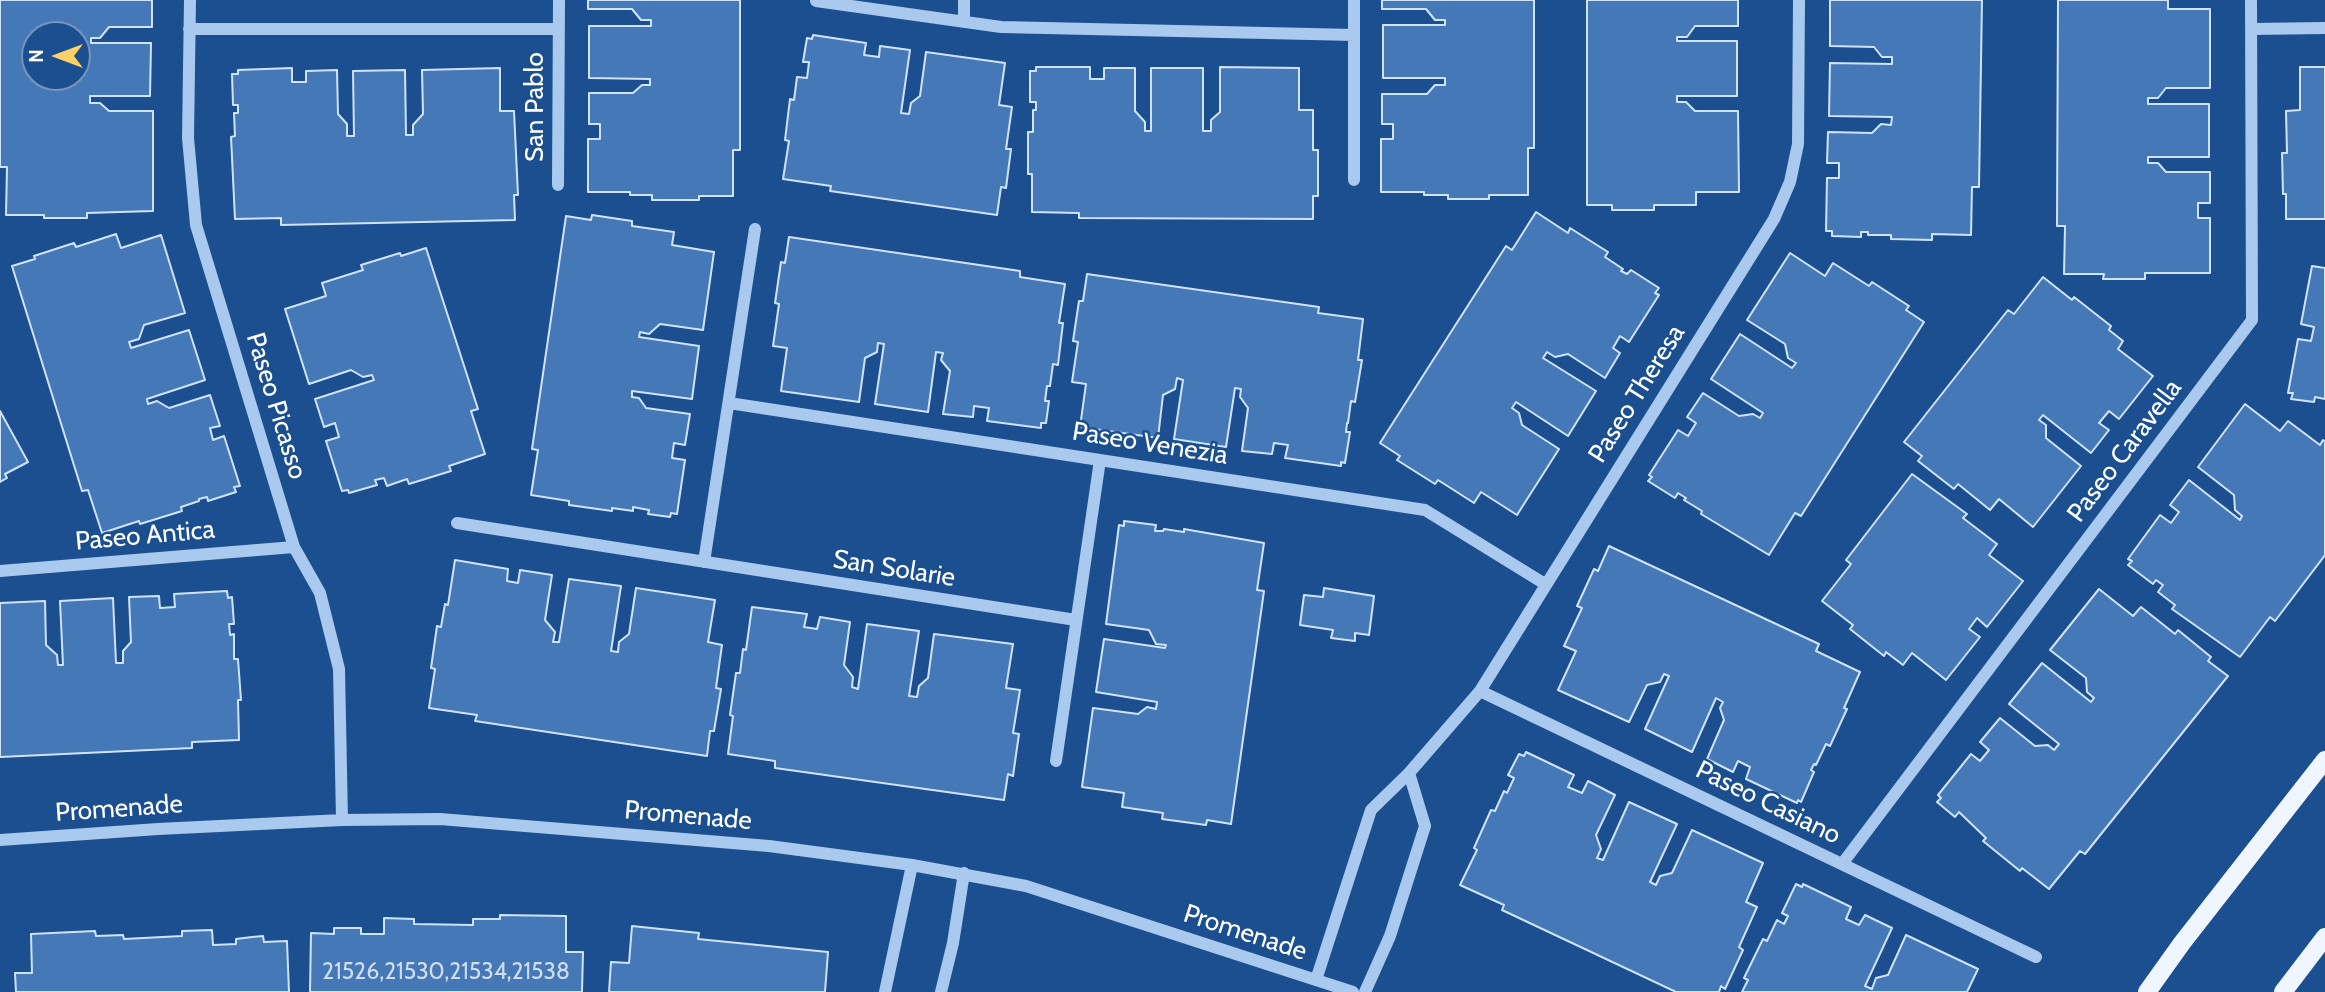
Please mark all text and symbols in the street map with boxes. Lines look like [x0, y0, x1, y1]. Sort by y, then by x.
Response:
north arrow [21, 21, 91, 91]
text: N [25, 49, 48, 63]
street label: San Pablo [519, 52, 551, 162]
street label: Paseo Theresa [1582, 319, 1692, 469]
street label: Paseo Picasso [239, 329, 313, 483]
street label: Paseo Caravella [2061, 374, 2189, 528]
street label: Paseo Venezia [1070, 416, 1230, 472]
street label: Paseo Antica [74, 514, 216, 558]
street label: San Solarie [831, 544, 957, 594]
street label: Paseo Casiano [1690, 755, 1846, 851]
street label: Promenade [54, 789, 184, 829]
street label: Promenade [623, 795, 753, 837]
street label: Promenade [1179, 898, 1311, 968]
house number: 21526,21530,21534,21538 [322, 958, 570, 986]

